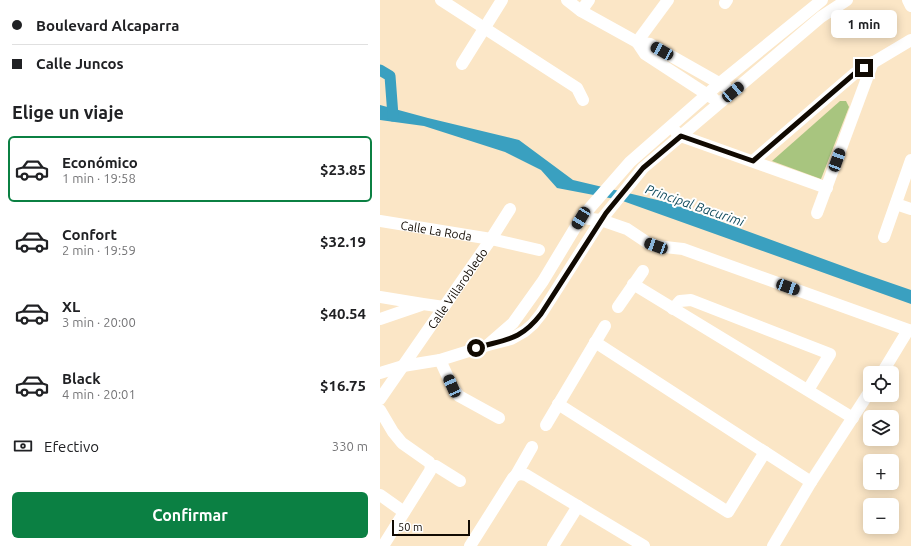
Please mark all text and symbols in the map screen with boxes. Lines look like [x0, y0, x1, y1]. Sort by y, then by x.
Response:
callout: 1 min [831, 10, 897, 38]
text: Boulevard Alcaparra [36, 17, 179, 34]
text: 1 min [848, 17, 880, 31]
car [649, 40, 675, 62]
text: Calle Juncos [36, 55, 124, 72]
route end [855, 59, 873, 77]
car [720, 80, 746, 104]
text: Elige un viaje [12, 102, 124, 122]
car [827, 147, 847, 173]
icon: car [14, 151, 50, 187]
text: Económico [62, 154, 138, 171]
text: $23.85 [320, 161, 366, 178]
text: 1 min · 19:58 [62, 171, 136, 185]
water label: Principal Bacurimi [644, 182, 747, 229]
car [570, 205, 592, 231]
street label: Calle La Roda [400, 218, 473, 242]
icon: car [14, 223, 50, 259]
text: Confort [62, 226, 117, 243]
text: $32.19 [320, 233, 366, 250]
car [643, 236, 669, 256]
text: 2 min · 19:59 [62, 243, 136, 257]
street label: Calle Villarobledo [424, 245, 489, 331]
car [775, 277, 801, 297]
icon: car [14, 295, 50, 331]
text: XL [62, 298, 80, 315]
text: $40.54 [320, 305, 366, 322]
text: 3 min · 20:00 [62, 315, 136, 329]
route start [467, 339, 485, 357]
map controls [863, 366, 899, 534]
button: locate [863, 366, 899, 402]
icon: car [14, 367, 50, 403]
text: Black [62, 370, 101, 387]
car [442, 373, 462, 399]
text: $16.75 [320, 377, 366, 394]
text: 4 min · 20:01 [62, 387, 136, 401]
button: layers [863, 410, 899, 446]
icon: cash [12, 435, 34, 457]
text: Efectivo [44, 438, 99, 455]
text: 330 m [332, 439, 368, 453]
button: + [863, 454, 899, 490]
button: Confirmar [12, 492, 368, 538]
button: − [863, 498, 899, 534]
scale bar [392, 518, 470, 537]
text: 50 m [398, 521, 422, 533]

